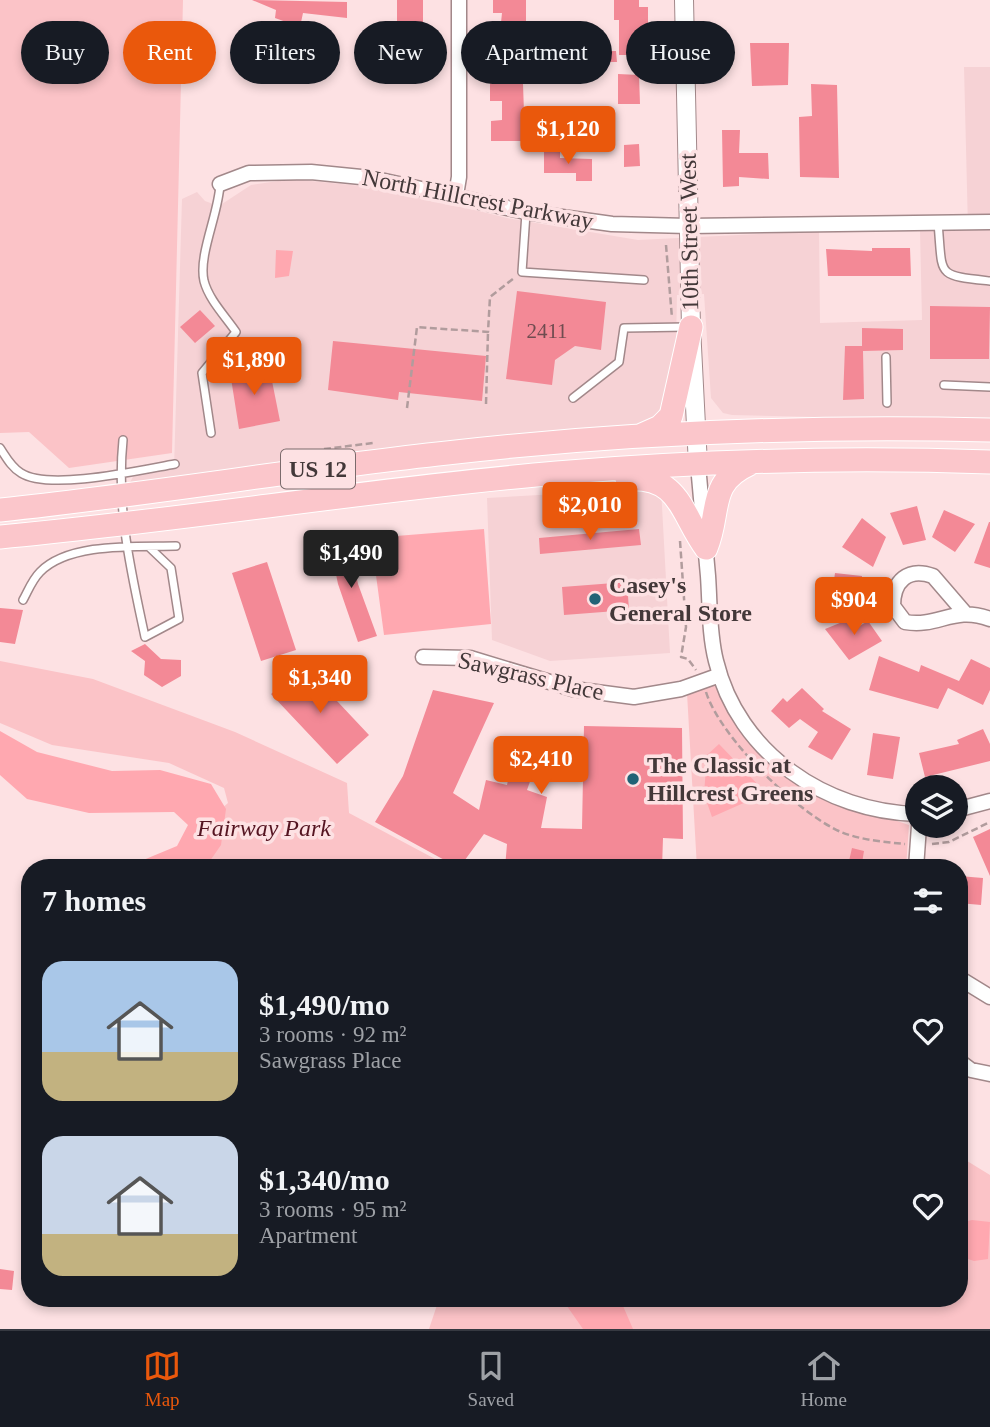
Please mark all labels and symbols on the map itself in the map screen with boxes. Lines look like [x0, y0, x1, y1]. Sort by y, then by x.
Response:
pin: $1,120 [511, 106, 625, 166]
street label: 10th Street West [675, 153, 703, 311]
street label: North Hillcrest Parkway [360, 164, 596, 234]
house number: 2411 [526, 319, 568, 343]
pin: $1,890 [197, 338, 311, 397]
road number: US 12 [281, 449, 355, 489]
pin: $2,010 [533, 482, 647, 542]
pin: $1,490 [294, 530, 408, 590]
place label: Casey's General Store [609, 572, 752, 626]
pin: $904 [813, 578, 895, 637]
marker: Casey's General Store [587, 591, 603, 607]
street label: Sawgrass Place [456, 647, 606, 705]
pin: $1,340 [263, 656, 377, 715]
pin: $2,410 [484, 736, 598, 796]
place label: The Classic at Hillcrest Greens [647, 752, 813, 806]
marker: The Classic at Hillcrest Greens [625, 771, 641, 787]
park label: Fairway Park [196, 815, 331, 841]

